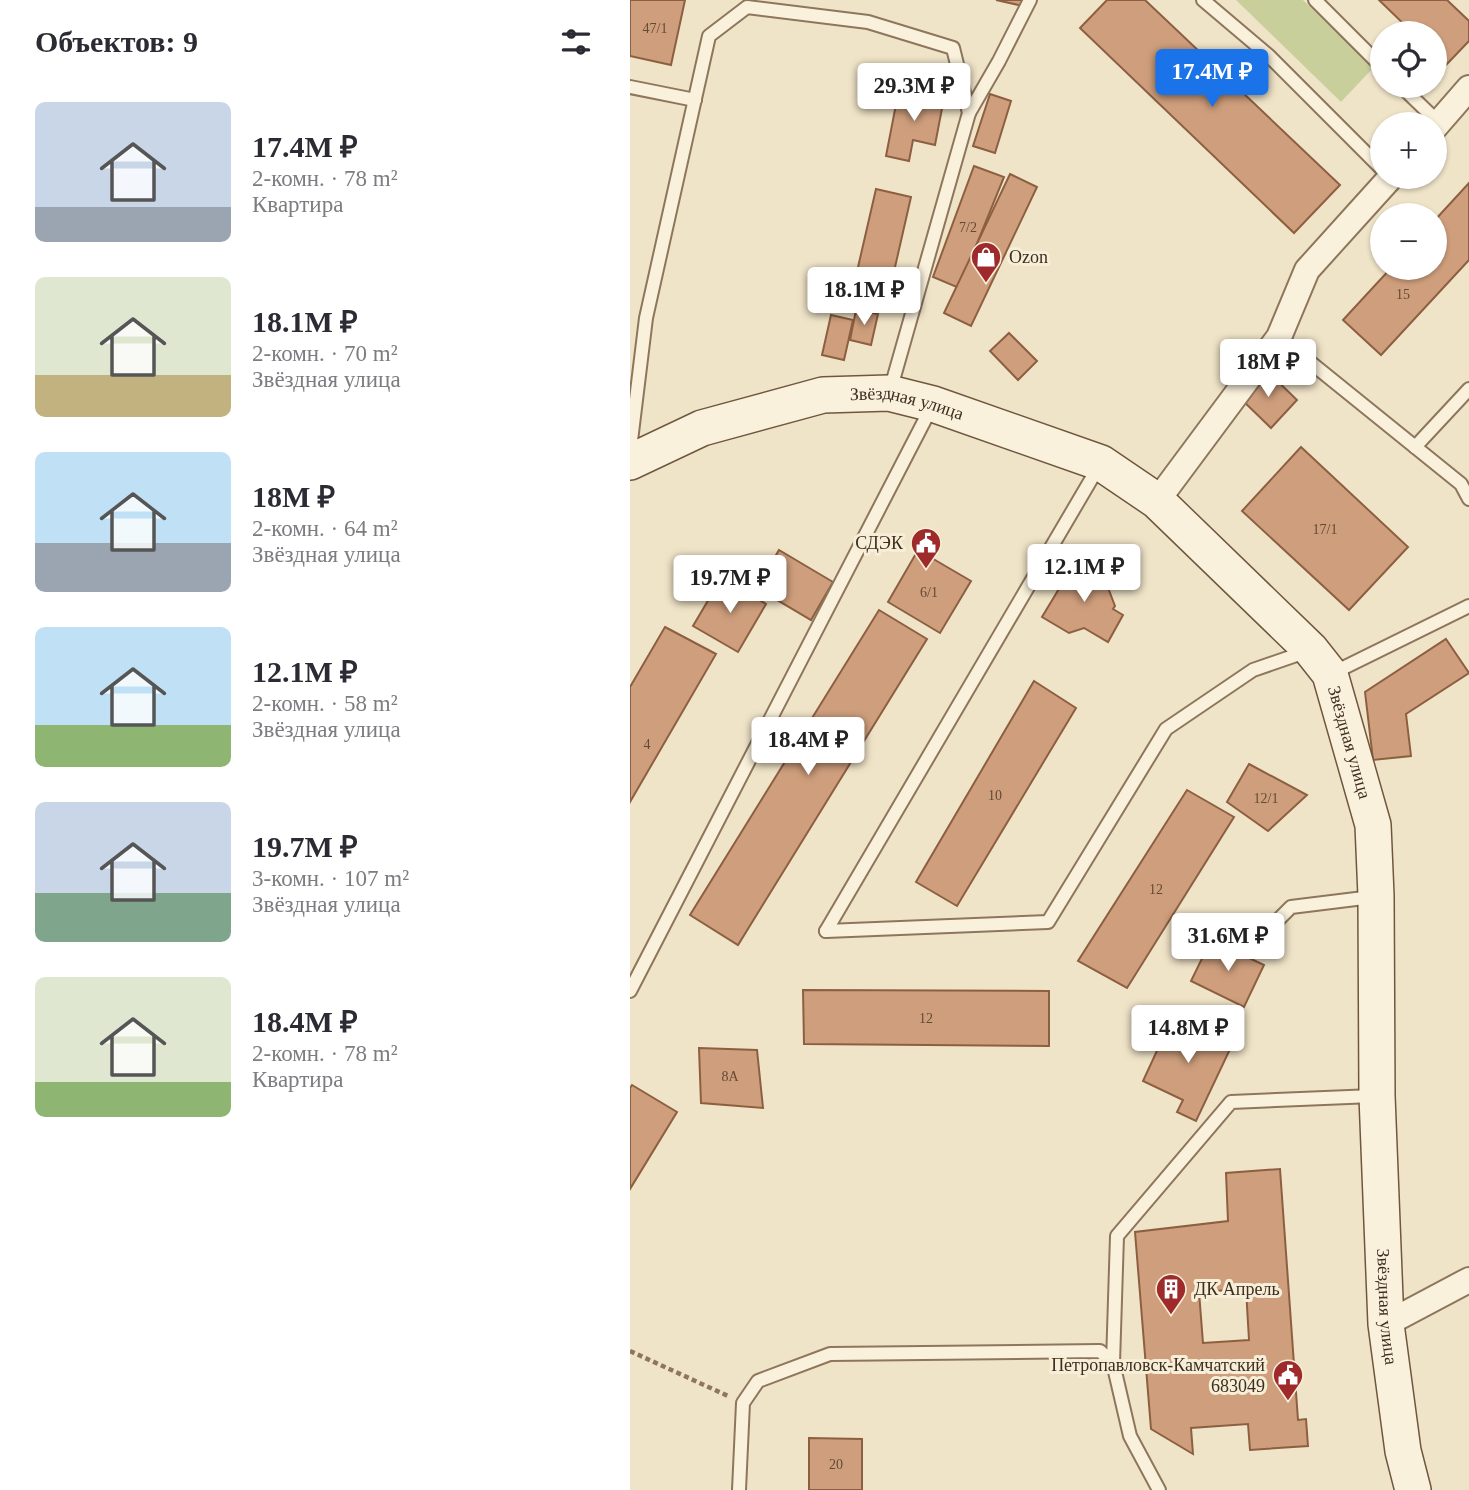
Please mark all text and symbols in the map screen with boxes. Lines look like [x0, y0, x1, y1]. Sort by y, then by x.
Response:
house number: 47/1 [643, 21, 667, 36]
map controls [1370, 21, 1447, 280]
button: locate [1370, 21, 1447, 98]
icon: filters [557, 23, 595, 61]
text: Объектов: 9 [35, 25, 198, 58]
pin: 17.4M ₽ [1147, 50, 1277, 109]
text: 17.4M ₽ [1171, 59, 1253, 84]
pin: 29.3M ₽ [849, 64, 979, 123]
text: 29.3M ₽ [873, 73, 955, 98]
button: + [1370, 112, 1447, 189]
icon: home [91, 130, 175, 214]
text: 17.4M ₽ [252, 130, 358, 163]
text: 2-комн. · 78 m² [252, 166, 398, 191]
text: Квартира [252, 192, 343, 217]
button: − [1370, 203, 1447, 280]
house number: 7/2 [959, 220, 977, 235]
shop icon: Ozon [969, 240, 1003, 284]
place label: Ozon [1009, 247, 1048, 267]
pin: 18.1M ₽ [799, 268, 929, 327]
text: 18.1M ₽ [823, 277, 905, 302]
house number: 15 [1396, 287, 1410, 302]
icon: home [91, 305, 175, 389]
text: 18.1M ₽ [252, 305, 358, 338]
pin: 18M ₽ [1219, 340, 1317, 399]
text: 2-комн. · 70 m² [252, 341, 398, 366]
text: 18M ₽ [1236, 349, 1300, 374]
text: Звёздная улица [252, 367, 401, 392]
street label: Звёздная улица [849, 383, 966, 424]
icon: home [91, 480, 175, 564]
text: 18M ₽ [252, 480, 335, 513]
text: 2-комн. · 64 m² [252, 516, 398, 541]
house number: 17/1 [1313, 522, 1337, 537]
public building icon: СДЭК [909, 526, 943, 570]
place label: СДЭК [855, 533, 904, 553]
text: Звёздная улица [252, 542, 401, 567]
pin: 12.1M ₽ [1019, 544, 1149, 604]
text: 12.1M ₽ [1043, 554, 1125, 579]
pin: 19.7M ₽ [665, 556, 795, 615]
text: 19.7M ₽ [689, 565, 771, 590]
house number: 6/1 [920, 585, 938, 600]
icon: home [91, 655, 175, 739]
text: 12.1M ₽ [252, 655, 358, 688]
street label: Звёздная улица [1324, 684, 1375, 801]
text: 2-комн. · 58 m² [252, 691, 398, 716]
text: Звёздная улица [252, 717, 401, 742]
pin: 18.4M ₽ [743, 718, 873, 777]
text: 18.4M ₽ [767, 727, 849, 752]
house number: 4 [644, 737, 651, 752]
house number: 10 [988, 788, 1002, 803]
house number: 12/1 [1254, 791, 1278, 806]
icon: home [91, 830, 175, 914]
text: 19.7M ₽ [252, 830, 358, 863]
text: 3-комн. · 107 m² [252, 866, 409, 891]
house number: 12 [1149, 882, 1163, 897]
text: Звёздная улица [252, 892, 401, 917]
pin: 31.6M ₽ [1163, 914, 1293, 973]
text: 31.6M ₽ [1187, 923, 1269, 948]
icon: home [91, 1005, 175, 1089]
text: 18.4M ₽ [252, 1005, 358, 1038]
pin: 14.8M ₽ [1123, 1006, 1253, 1065]
house number: 12 [919, 1011, 933, 1026]
text: 14.8M ₽ [1147, 1015, 1229, 1040]
text: 2-комн. · 78 m² [252, 1041, 398, 1066]
text: Квартира [252, 1067, 343, 1092]
house number: 8А [721, 1069, 739, 1084]
street label: Звёздная улица [1373, 1248, 1401, 1366]
building icon: ДК Апрель [1154, 1272, 1188, 1316]
place label: ДК Апрель [1194, 1279, 1280, 1299]
place label: Петропавловск-Камчатский 683049 [1051, 1355, 1265, 1396]
public building icon: Петропавловск-Камчатский 683049 [1271, 1358, 1305, 1402]
house number: 20 [829, 1457, 843, 1472]

